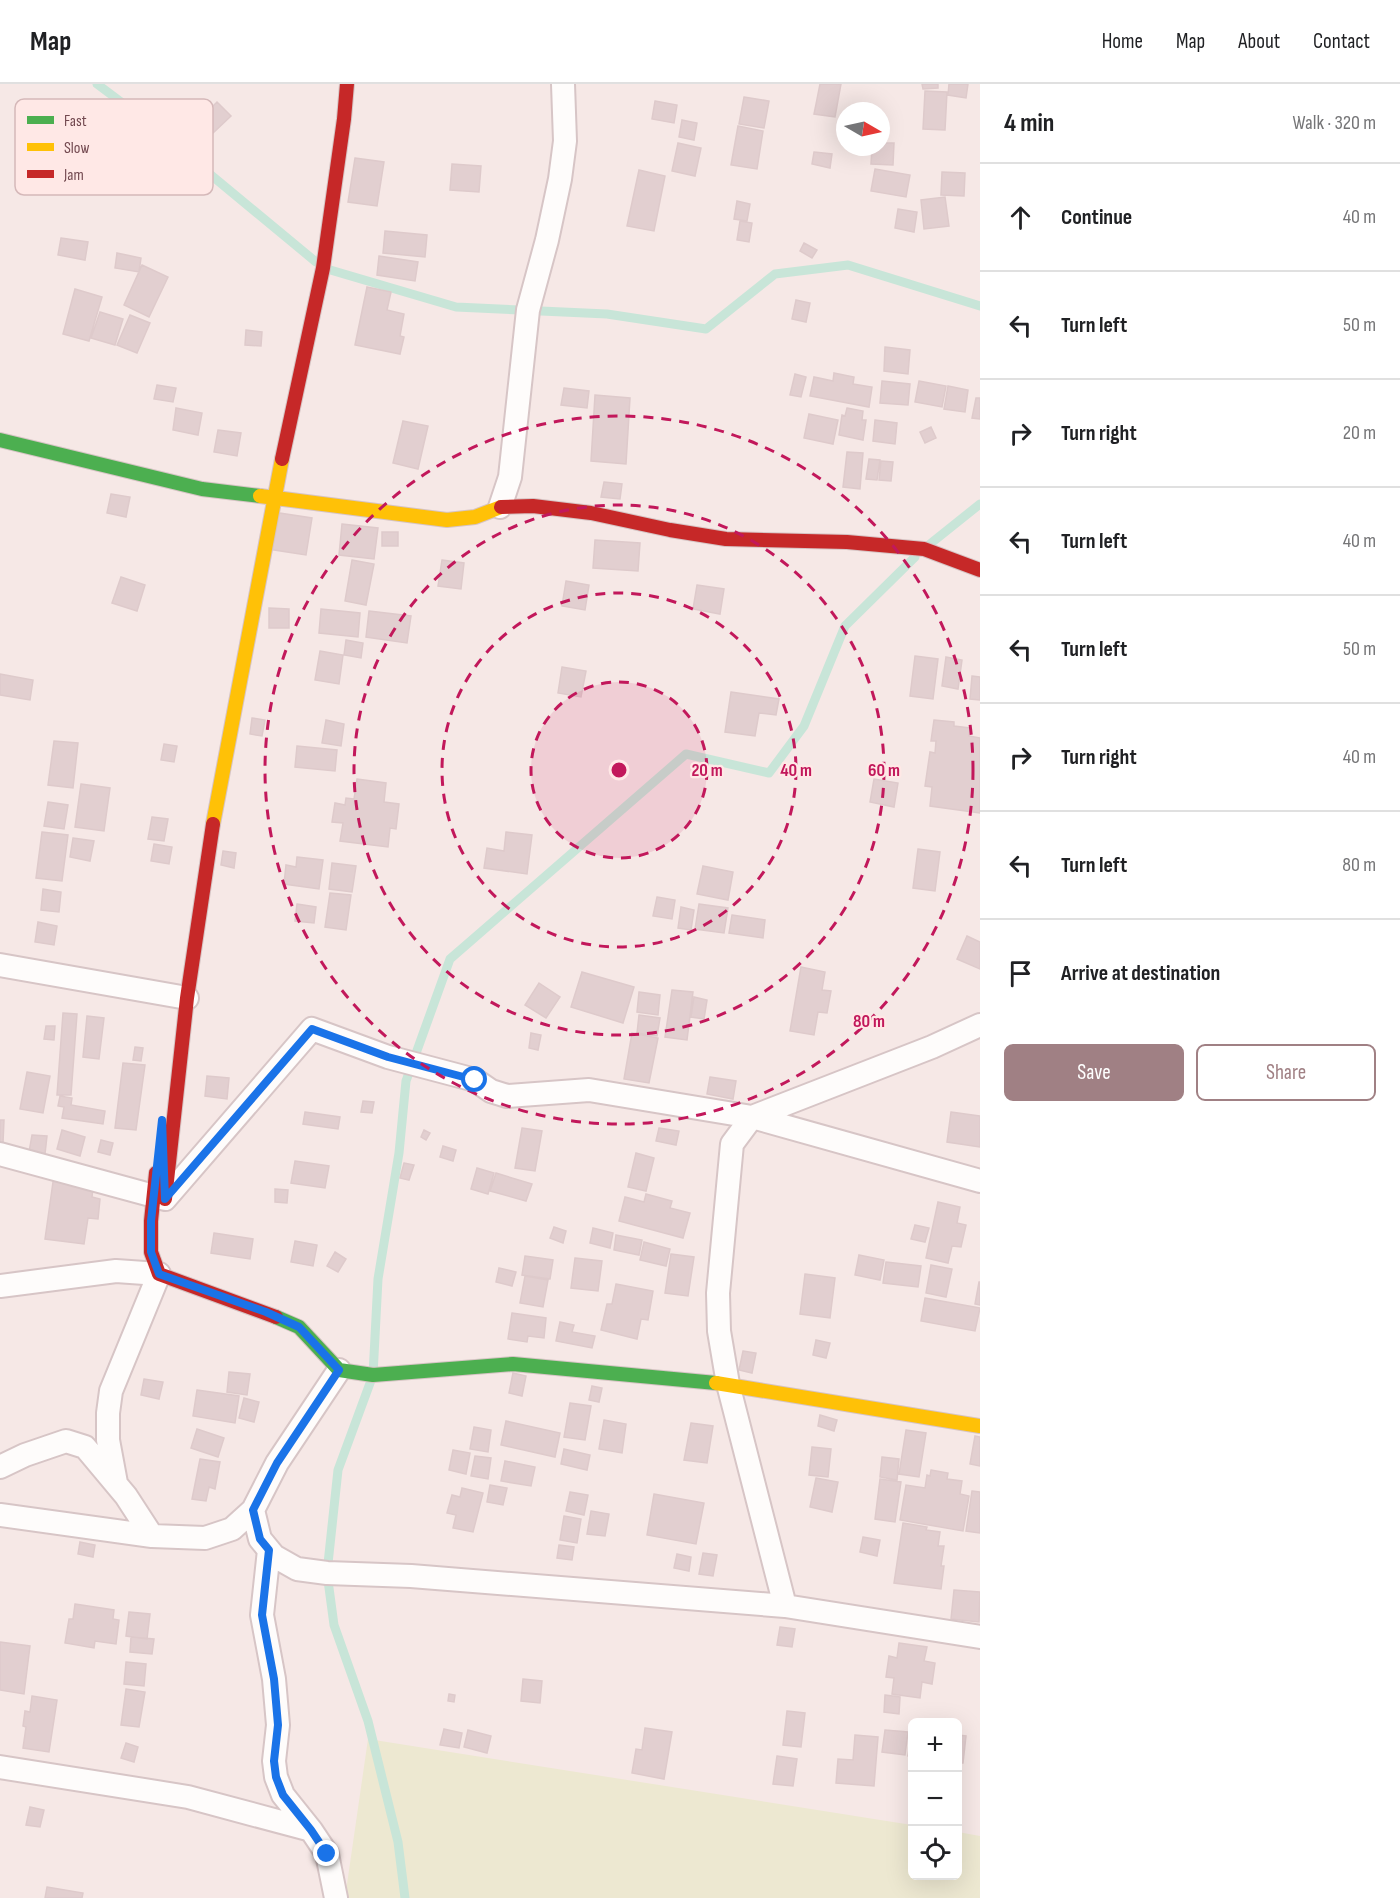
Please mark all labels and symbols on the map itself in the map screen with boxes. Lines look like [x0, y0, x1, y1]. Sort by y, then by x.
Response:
legend [15, 99, 213, 195]
north arrow [836, 102, 890, 156]
text: Fast [64, 112, 87, 131]
text: Slow [64, 139, 89, 158]
text: Jam [63, 166, 84, 185]
centre of rings [609, 760, 629, 780]
text: 20 m [691, 760, 723, 781]
text: 40 m [780, 760, 812, 781]
text: 60 m [868, 760, 900, 781]
text: 80 m [853, 1011, 885, 1032]
route start [461, 1066, 487, 1092]
route end [313, 1840, 339, 1866]

